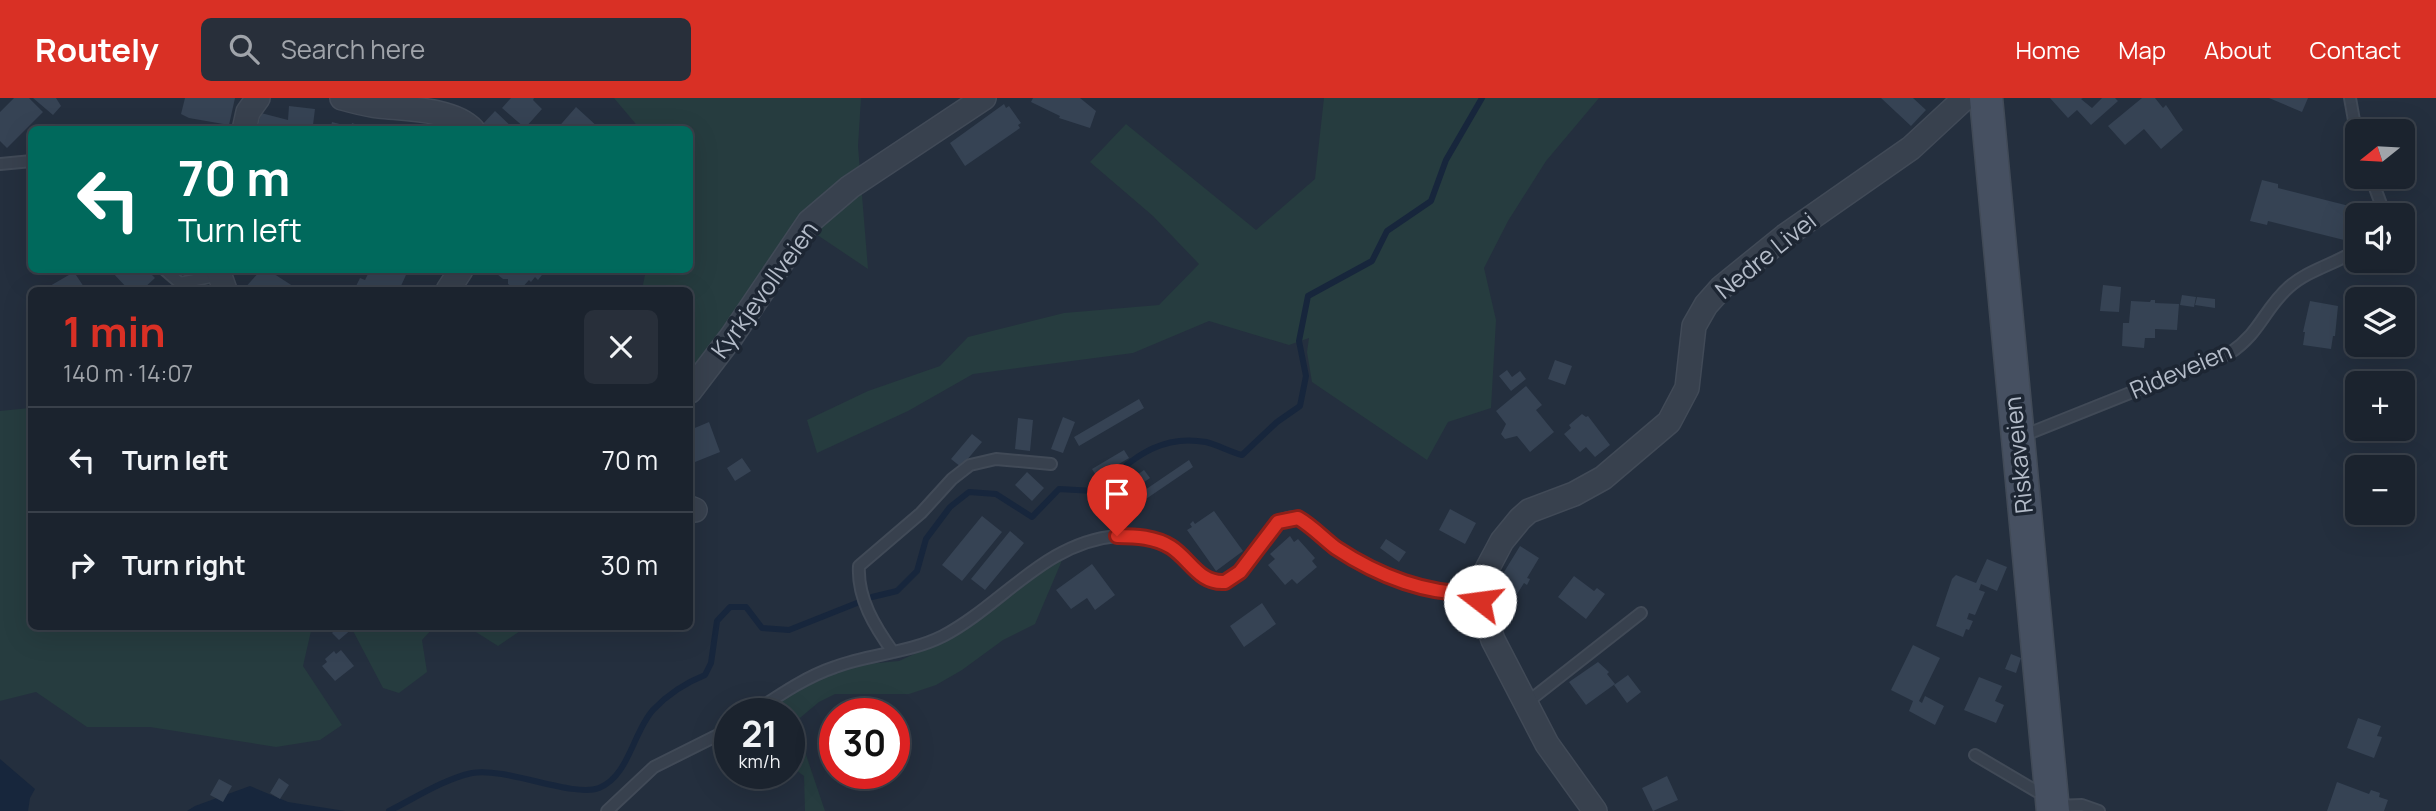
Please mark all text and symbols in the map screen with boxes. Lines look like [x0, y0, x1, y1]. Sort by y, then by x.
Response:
search box [201, 18, 691, 81]
text: Routely [35, 27, 159, 72]
icon: search [225, 30, 263, 68]
text: Search here [281, 31, 425, 67]
text: Home [2015, 33, 2080, 66]
text: Map [2118, 33, 2166, 66]
text: About [2204, 33, 2272, 66]
text: Contact [2310, 33, 2401, 66]
north arrow [2345, 119, 2415, 189]
map controls [2345, 119, 2415, 525]
text: 70 m [178, 144, 290, 211]
icon: left [63, 154, 154, 245]
button: sound [2345, 203, 2415, 273]
street label: Nedre Livei [1708, 204, 1823, 306]
text: Turn left [178, 208, 302, 252]
street label: Kyrkjevollveien [703, 214, 825, 364]
button: layers [2345, 287, 2415, 357]
text: 1 min [63, 302, 166, 360]
button: close [584, 310, 658, 384]
street label: Rideveien [2124, 333, 2236, 406]
text: 140 m · 14:07 [63, 357, 193, 389]
button: + [2345, 371, 2415, 441]
street label: Riskaveien [1995, 395, 2040, 515]
icon: left [63, 441, 101, 479]
text: Turn left [122, 442, 229, 478]
text: 70 m [602, 442, 658, 478]
button: − [2345, 455, 2415, 525]
pin [1087, 464, 1147, 536]
icon: arrive [1098, 475, 1136, 513]
icon: right [63, 546, 101, 584]
text: Turn right [122, 547, 246, 583]
text: 30 m [601, 547, 658, 583]
position arrow [1443, 564, 1517, 638]
speed limit sign: 30 [819, 698, 910, 789]
text: 21 [741, 710, 778, 758]
text: km/h [739, 749, 780, 773]

